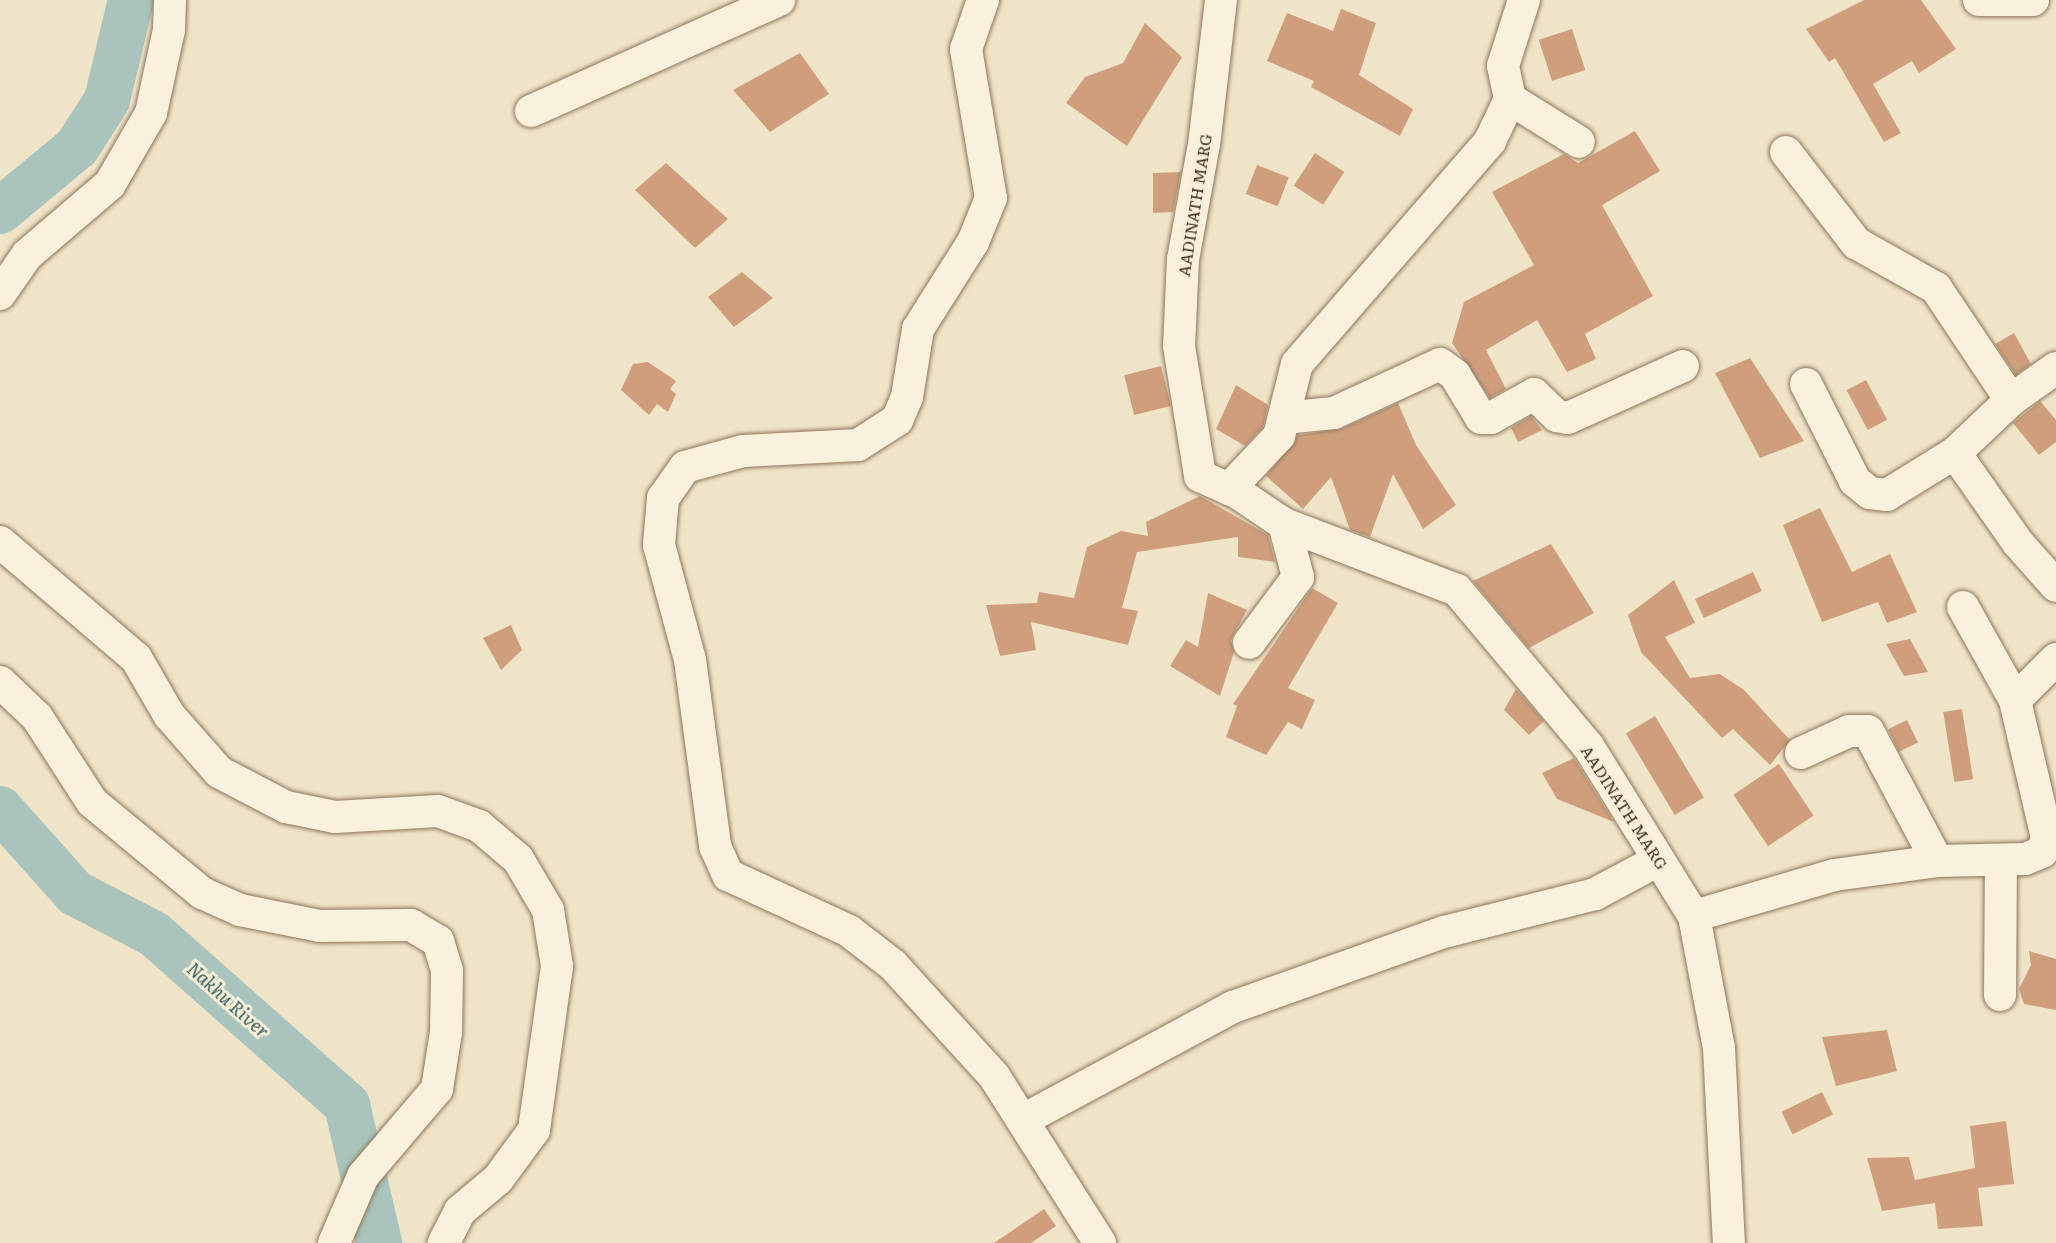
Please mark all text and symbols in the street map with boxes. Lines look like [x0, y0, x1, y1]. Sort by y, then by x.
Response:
street label: AADINATH MARG [1173, 132, 1215, 278]
street label: AADINATH MARG [1578, 741, 1672, 873]
water label: Nakhu River [183, 958, 273, 1042]

